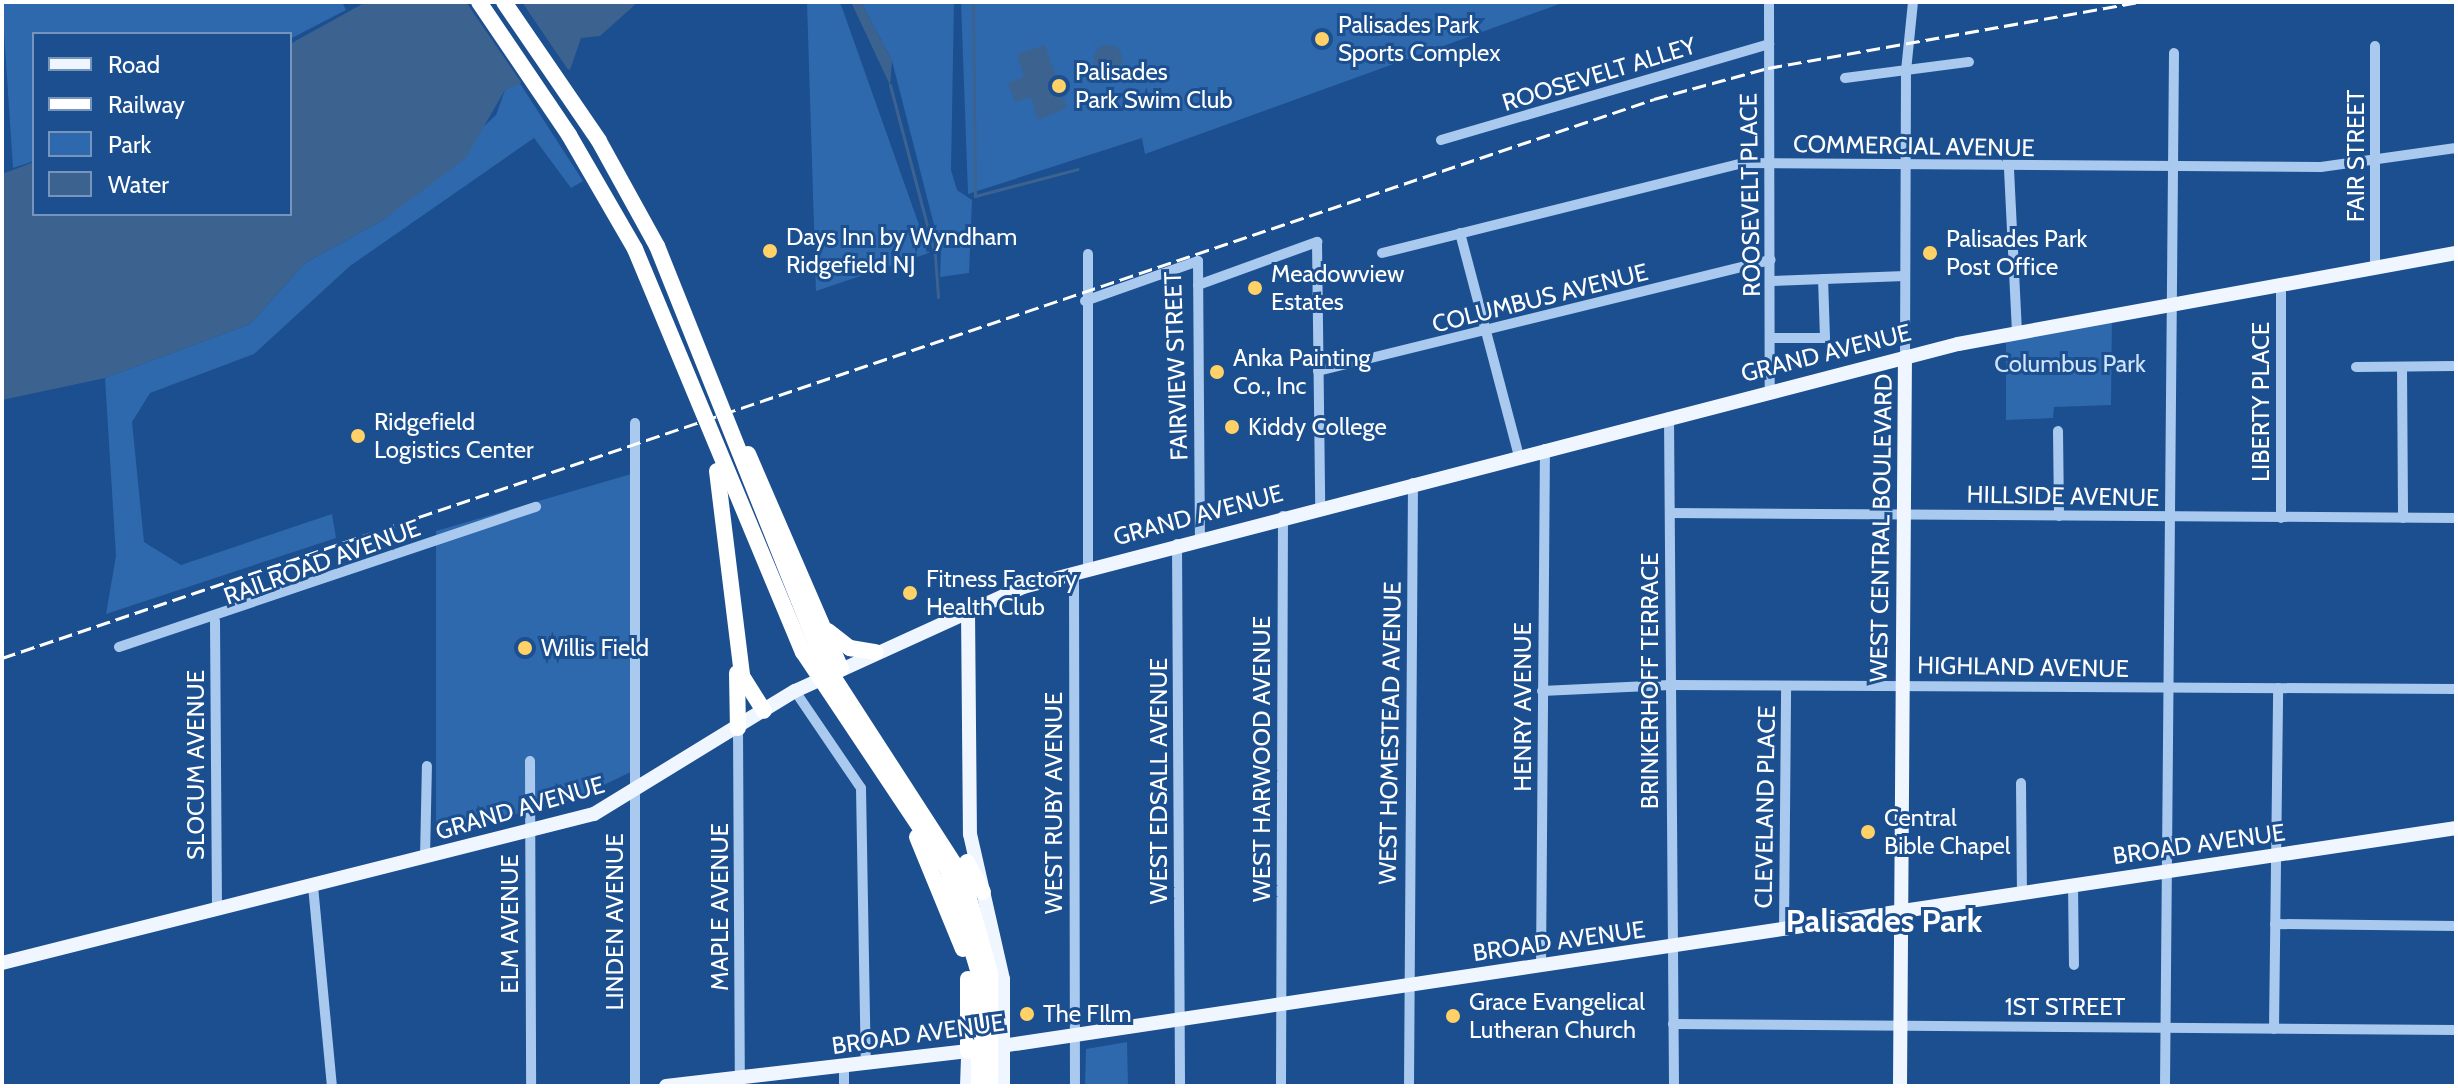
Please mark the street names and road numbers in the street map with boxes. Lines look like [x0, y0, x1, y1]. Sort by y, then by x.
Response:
street label: ROOSEVELT ALLEY [1499, 31, 1699, 117]
street label: FAIR STREET [2342, 90, 2370, 222]
street label: ROOSEVELT PLACE [1734, 93, 1766, 297]
street label: COMMERCIAL AVENUE [1793, 129, 2035, 163]
street label: COLUMBUS AVENUE [1429, 257, 1651, 339]
street label: FAIRVIEW STREET [1158, 271, 1194, 461]
street label: GRAND AVENUE [1738, 318, 1914, 388]
street label: LIBERTY PLACE [2247, 322, 2275, 482]
street label: WEST CENTRAL BOULEVARD [1864, 374, 1898, 682]
street label: GRAND AVENUE [1110, 479, 1286, 551]
street label: HILLSIDE AVENUE [1967, 480, 2159, 512]
street label: RAILROAD AVENUE [220, 513, 424, 611]
street label: BRINKERHOFF TERRACE [1636, 553, 1664, 809]
street label: WEST HOMESTEAD AVENUE [1373, 581, 1407, 885]
street label: WEST HARWOOD AVENUE [1248, 616, 1276, 902]
street label: HENRY AVENUE [1509, 622, 1537, 792]
street label: HIGHLAND AVENUE [1917, 651, 2129, 683]
street label: WEST EDSALL AVENUE [1145, 658, 1173, 904]
street label: SLOCUM AVENUE [182, 670, 210, 860]
street label: WEST RUBY AVENUE [1040, 692, 1068, 914]
street label: CLEVELAND PLACE [1749, 705, 1781, 909]
street label: GRAND AVENUE [432, 770, 608, 846]
street label: BROAD AVENUE [2111, 818, 2287, 870]
street label: MAPLE AVENUE [706, 823, 734, 991]
street label: LINDEN AVENUE [601, 833, 629, 1011]
street label: ELM AVENUE [496, 854, 524, 994]
street label: BROAD AVENUE [1471, 915, 1647, 967]
street label: 1ST STREET [2005, 993, 2125, 1021]
street label: BROAD AVENUE [830, 1008, 1006, 1060]

